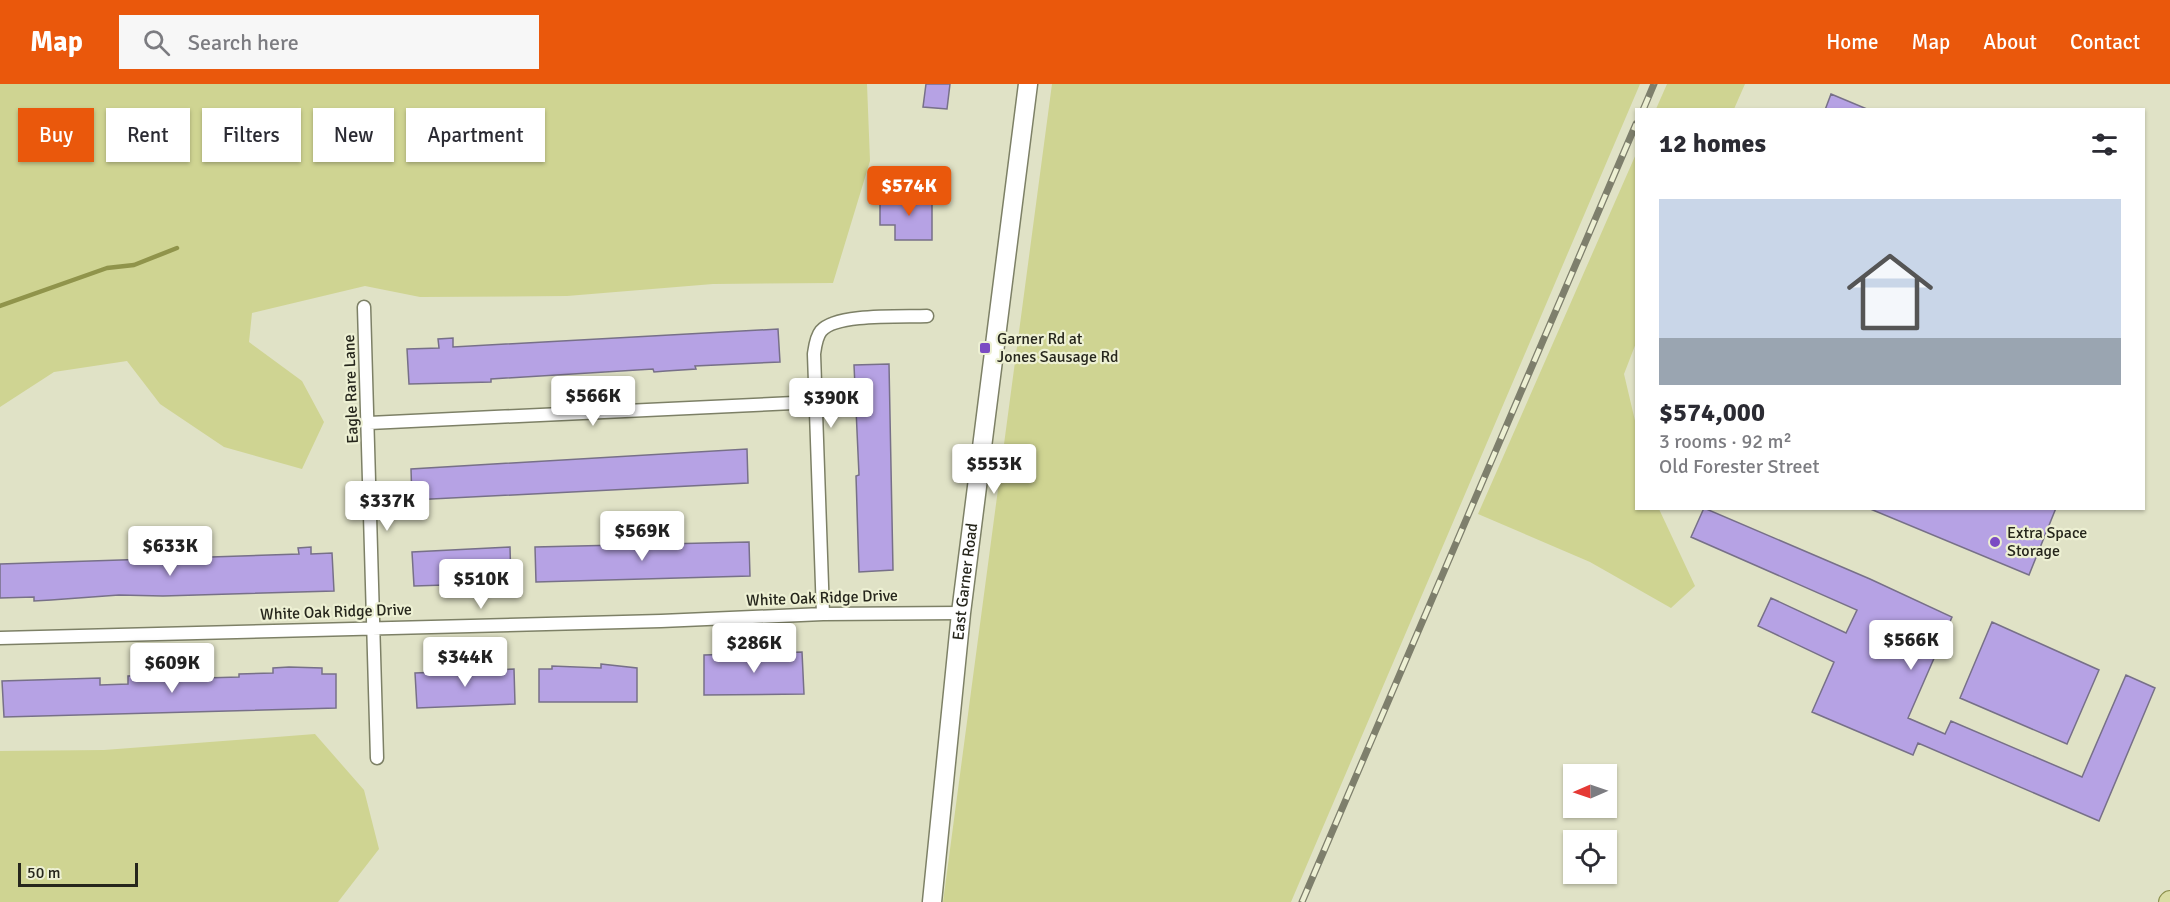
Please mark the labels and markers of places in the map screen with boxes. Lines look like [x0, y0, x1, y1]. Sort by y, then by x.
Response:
pin: $574K [867, 166, 951, 217]
place label: Garner Rd at Jones Sausage Rd [997, 329, 1118, 367]
marker: Garner Rd at Jones Sausage Rd [978, 341, 992, 355]
pin: $566K [551, 376, 635, 427]
pin: $390K [789, 378, 873, 429]
pin: $553K [952, 444, 1036, 495]
pin: $337K [345, 481, 429, 532]
pin: $569K [600, 511, 684, 562]
place label: Extra Space Storage [2007, 523, 2087, 561]
pin: $633K [128, 526, 212, 577]
marker: Extra Space Storage [1988, 535, 2002, 549]
pin: $510K [439, 559, 523, 610]
pin: $566K [1869, 620, 1953, 671]
pin: $286K [712, 623, 796, 674]
pin: $344K [423, 637, 507, 688]
pin: $609K [130, 643, 214, 694]

